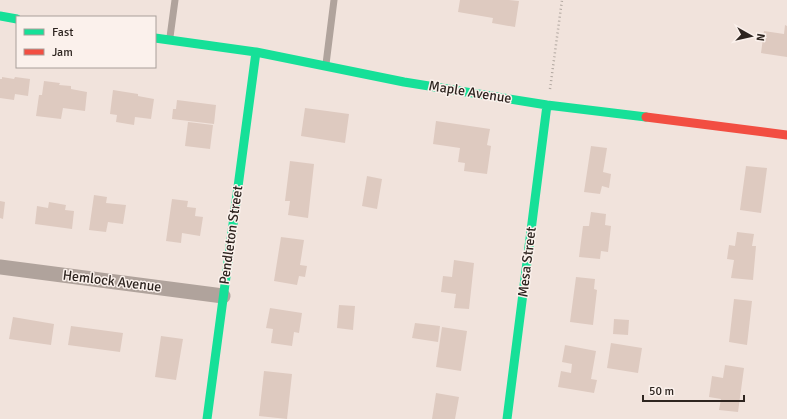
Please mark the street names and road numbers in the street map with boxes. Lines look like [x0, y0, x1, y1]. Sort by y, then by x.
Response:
street label: Maple Avenue [427, 77, 513, 107]
street label: Pendleton Street [216, 184, 246, 286]
street label: Mesa Street [514, 226, 540, 298]
street label: Hemlock Avenue [62, 267, 162, 295]

